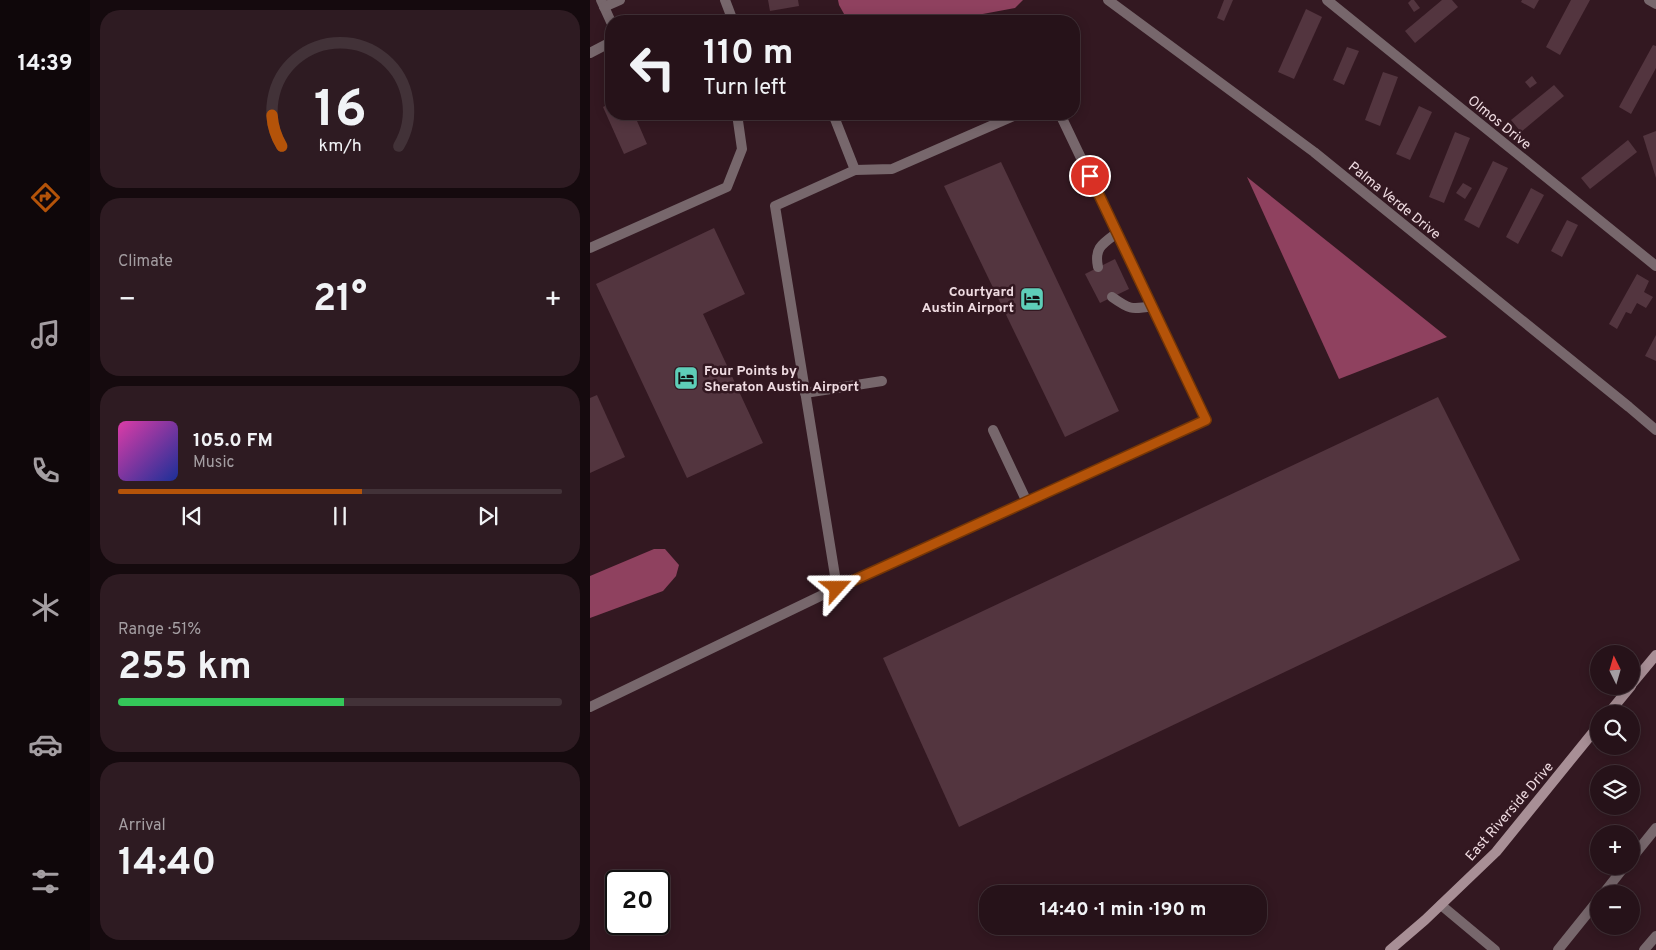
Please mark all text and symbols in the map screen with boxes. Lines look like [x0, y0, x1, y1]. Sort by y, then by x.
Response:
text: 110 m [703, 32, 793, 76]
icon: left [620, 35, 685, 100]
text: 14:39 [18, 51, 73, 78]
text: Turn left [703, 75, 786, 102]
text: 16 [314, 79, 366, 145]
street label: Olmos Drive [1464, 92, 1534, 154]
text: km/h [318, 135, 362, 158]
pin [1069, 155, 1111, 197]
street label: Palma Verde Drive [1344, 159, 1444, 244]
icon: arrive [1076, 162, 1104, 190]
icon: directions [28, 180, 63, 215]
text: Climate [118, 252, 173, 272]
text: 21° [313, 276, 367, 325]
text: − [118, 283, 136, 319]
text: + [544, 283, 562, 319]
place label: Courtyard Austin Airport [922, 284, 1014, 317]
hotel icon: Courtyard Austin Airport [1019, 286, 1045, 312]
icon: music [28, 317, 63, 352]
place label: Four Points by Sheraton Austin Airport [704, 363, 859, 396]
hotel icon: Four Points by Sheraton Austin Airport [673, 365, 699, 391]
text: 105.0 FM [193, 429, 273, 453]
icon: phone [28, 453, 63, 488]
text: Music [193, 453, 234, 473]
icon: previous [178, 502, 206, 530]
icon: pause [326, 502, 354, 530]
icon: next [474, 502, 502, 530]
position arrow [810, 561, 862, 613]
icon: climate [28, 590, 63, 625]
text: Range · 51% [118, 620, 201, 640]
text: 255 km [118, 644, 252, 693]
north arrow [1590, 645, 1640, 695]
map controls [1590, 645, 1640, 935]
button: search [1590, 705, 1640, 755]
icon: car [28, 727, 63, 762]
street label: East Riverside Drive [1463, 759, 1558, 865]
button: layers [1590, 765, 1640, 815]
text: Arrival [118, 816, 166, 836]
button: + [1590, 825, 1640, 875]
text: 14:40 [118, 840, 216, 889]
icon: filters [28, 864, 63, 899]
speed limit sign: 20 [605, 870, 670, 935]
button: − [1590, 885, 1640, 935]
text: 14:40 · 1 min · 190 m [1040, 898, 1207, 922]

